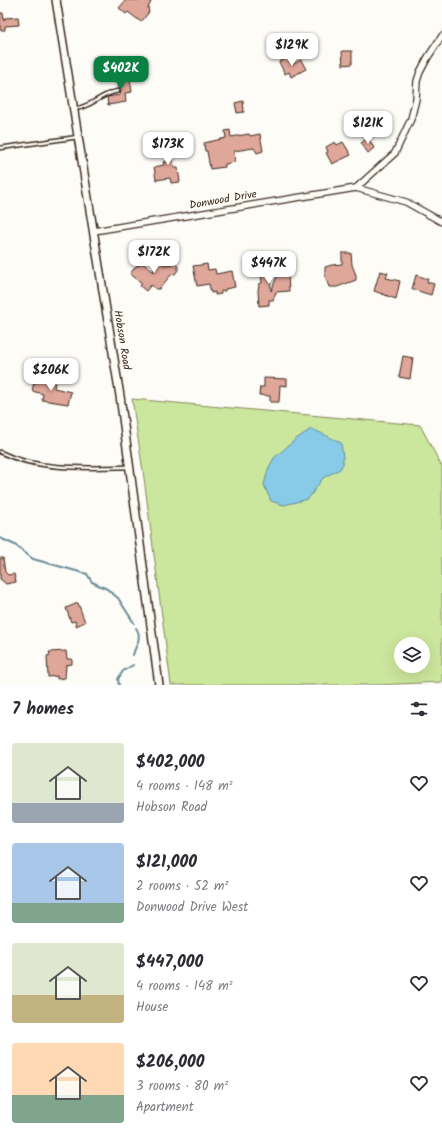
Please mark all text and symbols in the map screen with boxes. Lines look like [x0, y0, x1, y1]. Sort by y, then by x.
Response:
pin: $129K [264, 33, 320, 67]
text: $129K [275, 35, 309, 56]
pin: $402K [93, 56, 149, 90]
text: $402K [103, 58, 139, 79]
pin: $121K [340, 111, 396, 145]
text: $121K [353, 113, 383, 134]
pin: $173K [140, 132, 196, 166]
text: $173K [152, 134, 184, 155]
street label: Donwood Drive [188, 185, 258, 215]
pin: $172K [126, 240, 182, 274]
text: $172K [137, 242, 171, 263]
pin: $447K [241, 251, 297, 285]
text: $447K [251, 253, 287, 274]
street label: Hobson Road [108, 309, 136, 372]
pin: $206K [23, 358, 79, 392]
text: $206K [33, 360, 69, 381]
map controls [394, 637, 430, 673]
button: layers [394, 637, 430, 673]
text: 7 homes [12, 696, 74, 723]
icon: filters [408, 698, 430, 720]
text: $402,000 [136, 749, 205, 776]
icon: home [44, 759, 92, 807]
icon: heart [408, 772, 430, 794]
text: 4 rooms · 148 m² [136, 776, 233, 797]
text: Hobson Road [136, 797, 207, 818]
text: $121,000 [136, 849, 197, 876]
icon: home [44, 859, 92, 907]
icon: heart [408, 872, 430, 894]
text: 2 rooms · 52 m² [136, 876, 228, 897]
text: Donwood Drive West [136, 897, 248, 918]
text: $447,000 [136, 949, 203, 976]
icon: home [44, 959, 92, 1007]
icon: heart [408, 972, 430, 994]
text: 4 rooms · 148 m² [136, 976, 233, 997]
text: House [136, 997, 168, 1018]
text: $206,000 [136, 1049, 205, 1076]
icon: home [44, 1059, 92, 1107]
icon: heart [408, 1072, 430, 1094]
text: 3 rooms · 80 m² [136, 1076, 228, 1097]
text: Apartment [136, 1097, 194, 1118]

